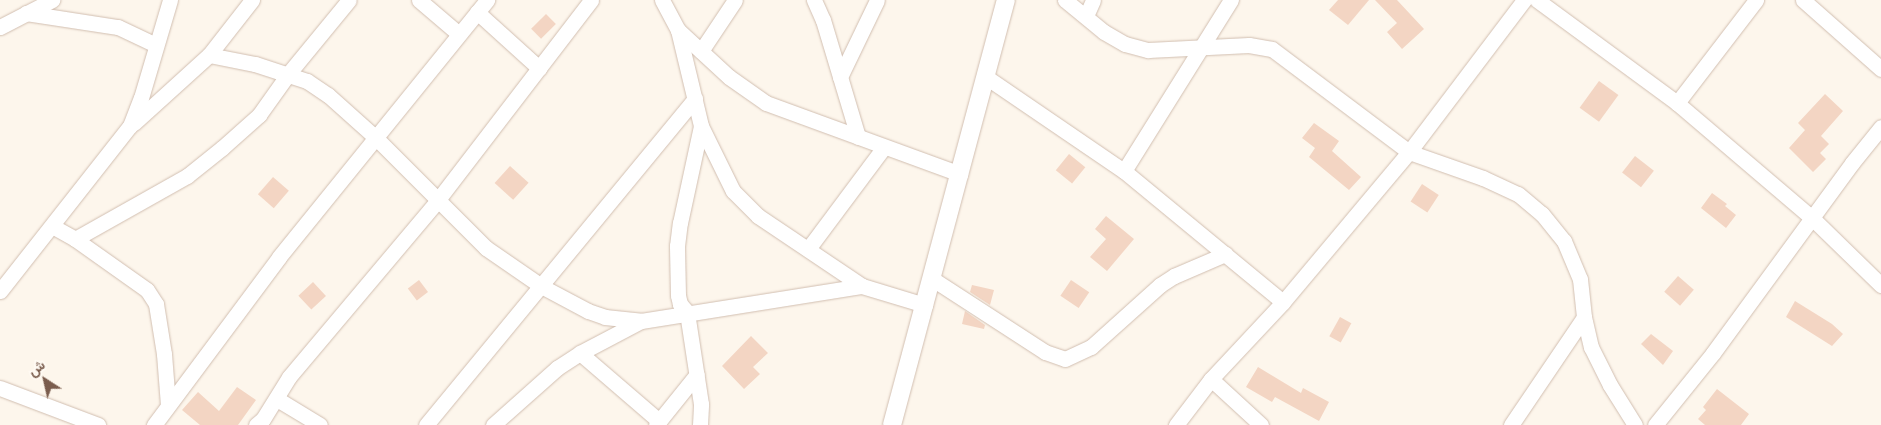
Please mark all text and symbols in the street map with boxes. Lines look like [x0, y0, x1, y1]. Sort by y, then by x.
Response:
north arrow [20, 355, 70, 405]
text: ش [25, 356, 48, 379]

